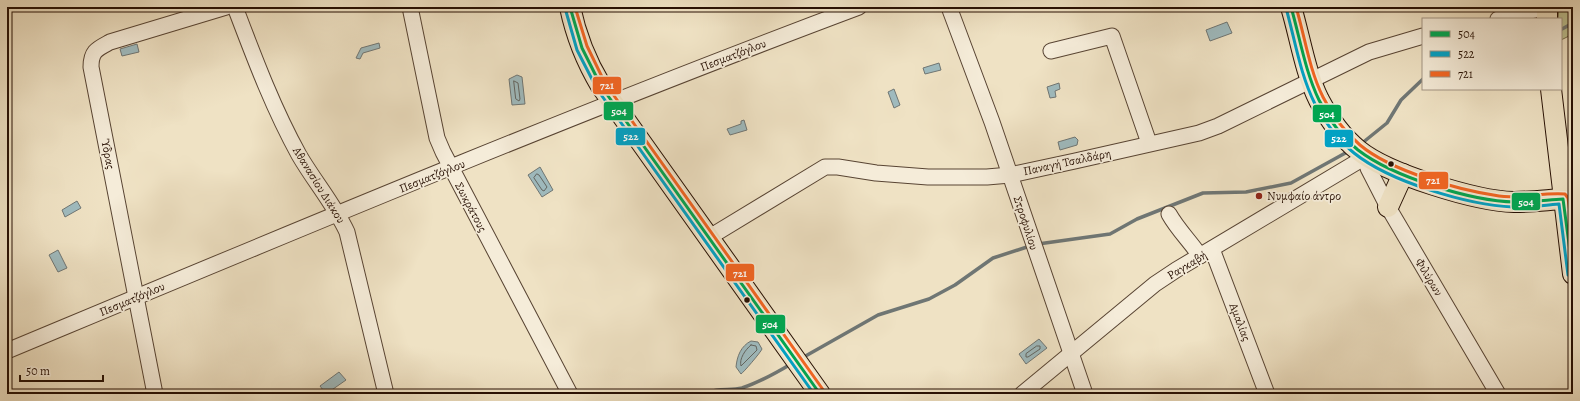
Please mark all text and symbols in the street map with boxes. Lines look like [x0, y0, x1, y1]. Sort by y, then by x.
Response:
legend [1422, 18, 1562, 90]
text: 504 [1458, 26, 1476, 42]
street label: Πεσματζόγλου [698, 35, 768, 75]
text: 522 [1458, 46, 1475, 62]
text: 721 [1458, 66, 1473, 82]
line badge: 721 [592, 76, 622, 95]
text: 721 [600, 78, 614, 93]
line badge: 504 [603, 101, 634, 121]
text: 504 [611, 104, 627, 119]
line badge: 504 [1312, 104, 1342, 123]
text: 504 [1319, 107, 1335, 122]
line badge: 522 [615, 127, 646, 146]
text: 522 [623, 129, 639, 144]
line badge: 522 [1324, 129, 1354, 148]
text: 522 [1331, 131, 1347, 146]
street label: Ύδρας [97, 137, 119, 171]
street label: Αθανασίου Διάκου [288, 143, 349, 226]
street label: Παναγή Τσαλδάρη [1022, 145, 1112, 179]
street label: Πεσματζόγλου [397, 156, 467, 196]
unlabelled marker [1386, 159, 1396, 169]
line badge: 721 [1418, 171, 1449, 190]
text: 721 [1426, 173, 1440, 188]
street label: Σωκράτους [451, 179, 491, 235]
place label: Νυμφαίο άντρο [1267, 188, 1341, 204]
marker: Νυμφαίο άντρο [1254, 191, 1264, 201]
line badge: 504 [1511, 192, 1541, 211]
street label: Στροφυλίου [1010, 194, 1042, 252]
text: 504 [1518, 195, 1534, 210]
street label: Ραγκαβή [1164, 247, 1210, 283]
street label: Φιλύρων [1411, 255, 1447, 299]
line badge: 721 [725, 263, 755, 282]
text: 721 [733, 266, 747, 281]
street label: Πεσματζόγλου [97, 278, 167, 320]
unlabelled marker [742, 295, 752, 305]
street label: Αμαλίας [1225, 300, 1255, 343]
line badge: 504 [755, 314, 786, 334]
text: 504 [762, 317, 778, 332]
scale bar [20, 357, 103, 383]
text: 50 m [26, 363, 50, 379]

